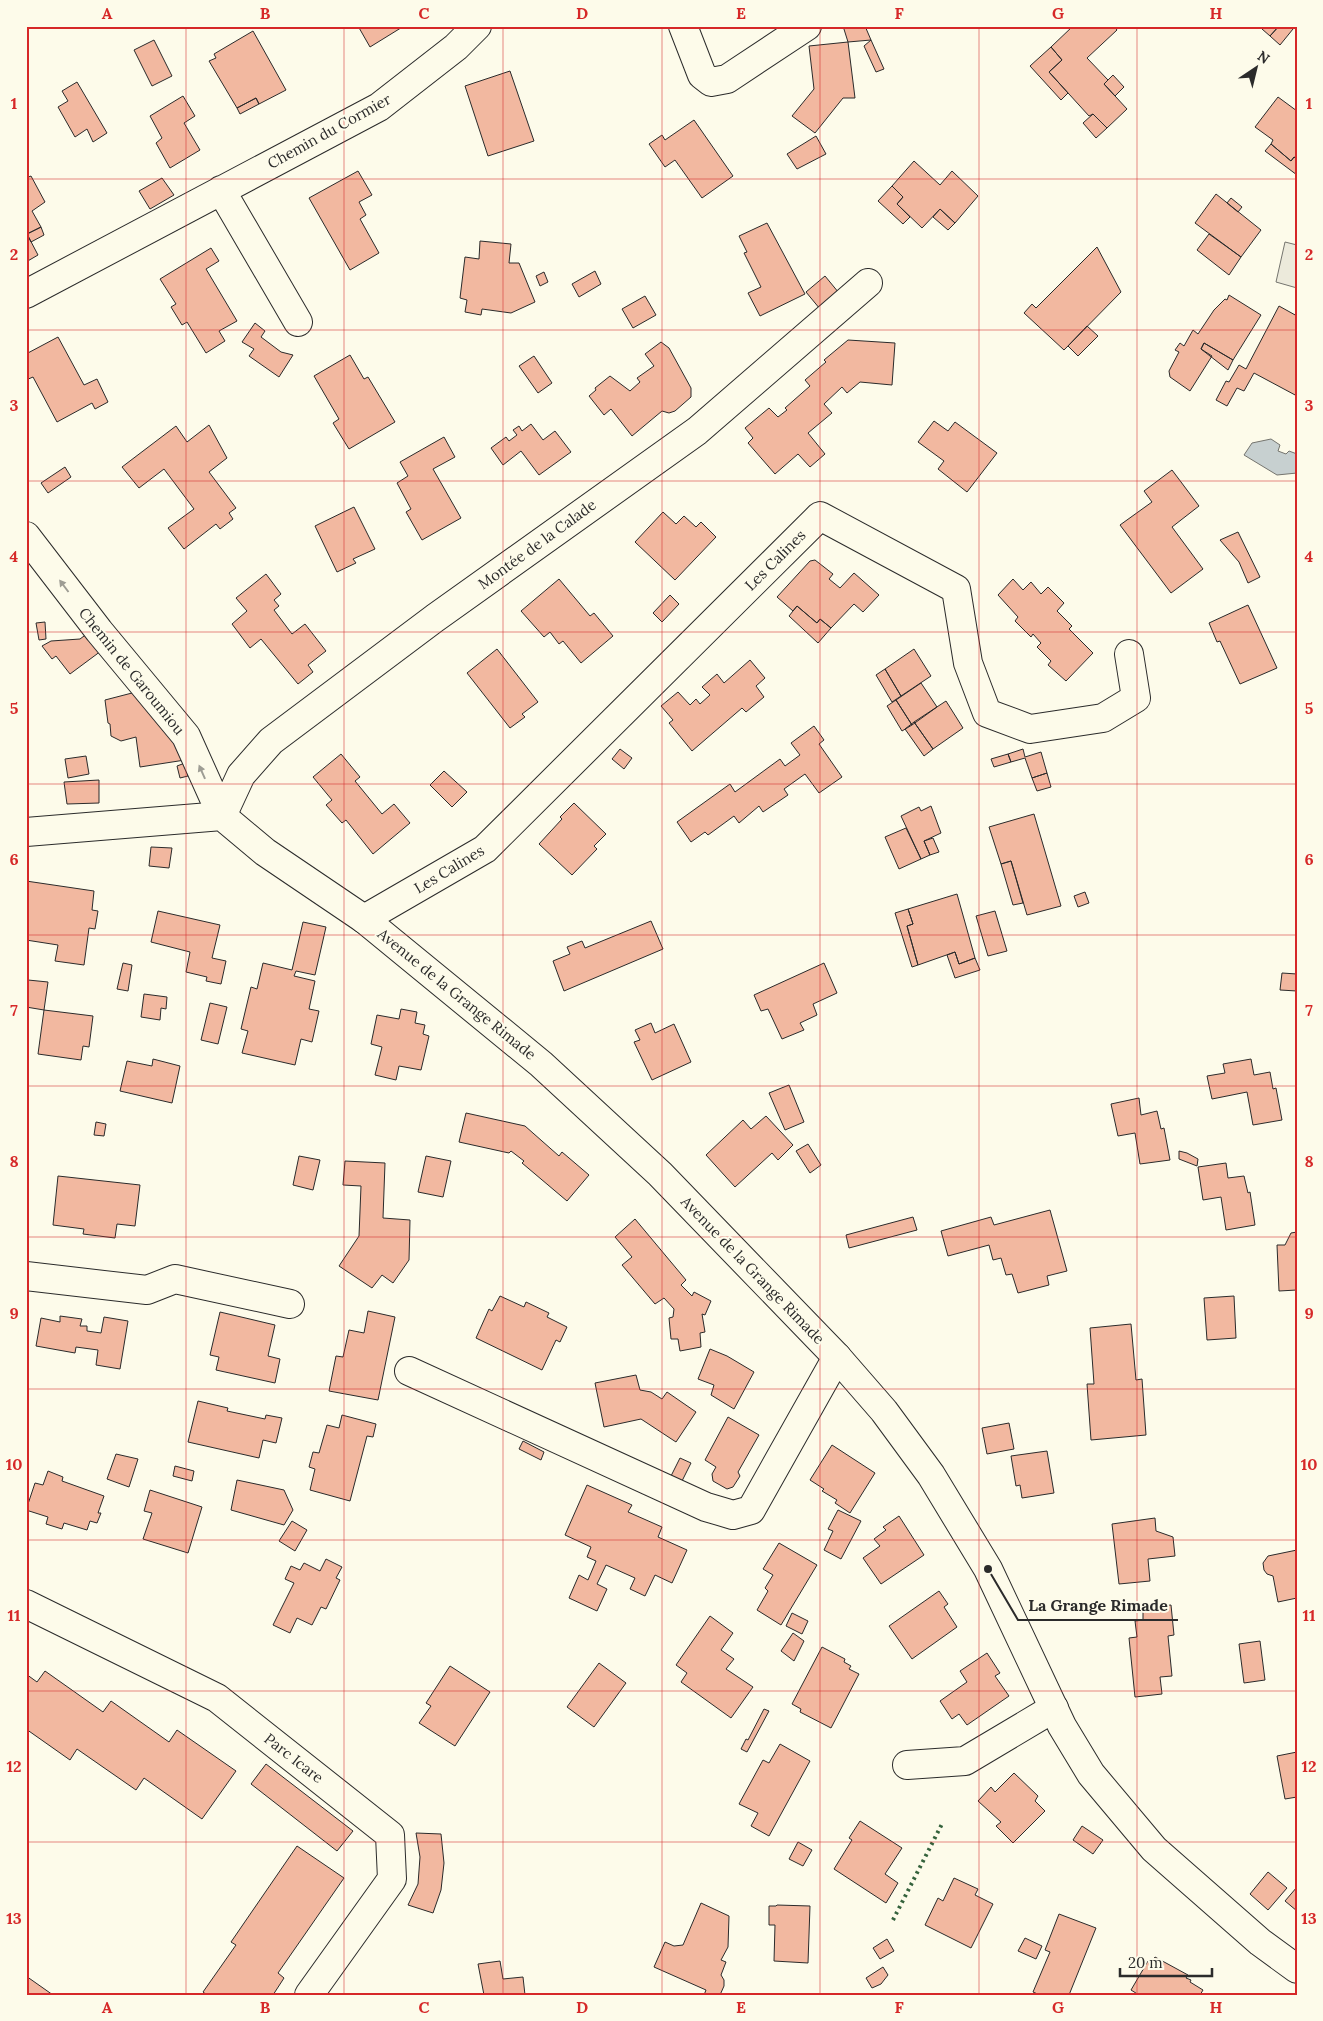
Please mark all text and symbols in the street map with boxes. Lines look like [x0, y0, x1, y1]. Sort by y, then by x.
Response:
text: A [102, 3, 113, 23]
text: B [260, 3, 271, 23]
text: C [418, 3, 430, 23]
text: D [576, 3, 588, 23]
text: E [736, 3, 746, 23]
text: F [894, 3, 904, 23]
text: G [1052, 3, 1064, 23]
text: H [1210, 3, 1223, 23]
north arrow [1230, 42, 1280, 92]
text: N [1254, 47, 1273, 68]
street label: Chemin du Cormier [264, 89, 394, 173]
text: 1 [11, 93, 17, 113]
text: 1 [1306, 93, 1312, 113]
text: 2 [10, 244, 18, 264]
text: 2 [1305, 244, 1313, 264]
text: 3 [10, 395, 19, 415]
text: 3 [1305, 395, 1314, 415]
street label: Montée de la Calade [474, 495, 600, 593]
street label: Les Calines [741, 526, 809, 594]
text: 4 [10, 546, 19, 566]
text: 4 [1305, 546, 1314, 566]
one-way arrow [59, 580, 70, 593]
street label: Chemin de Garoumiou [75, 604, 189, 738]
text: 5 [10, 698, 19, 718]
text: 5 [1305, 698, 1314, 718]
one-way arrow [197, 765, 205, 779]
street label: Les Calines [411, 841, 488, 897]
text: 6 [9, 849, 19, 869]
text: 6 [1304, 849, 1314, 869]
street label: Avenue de la Grange Rimade [373, 924, 540, 1064]
text: 7 [10, 1000, 18, 1020]
text: 7 [1305, 1000, 1313, 1020]
text: 8 [9, 1151, 19, 1171]
text: 8 [1304, 1151, 1314, 1171]
street label: Avenue de la Grange Rimade [677, 1191, 829, 1348]
text: 9 [9, 1303, 19, 1323]
text: 9 [1304, 1303, 1314, 1323]
text: 10 [6, 1454, 22, 1474]
text: 10 [1301, 1454, 1317, 1474]
callout: La Grange Rimade [1018, 1589, 1178, 1620]
text: La Grange Rimade [1028, 1595, 1168, 1615]
text: 11 [8, 1605, 21, 1625]
text: 11 [1303, 1605, 1316, 1625]
street label: Parc Icare [261, 1729, 327, 1787]
text: 12 [6, 1756, 22, 1776]
text: 12 [1301, 1756, 1317, 1776]
text: 13 [6, 1908, 22, 1928]
text: 13 [1301, 1908, 1317, 1928]
scale bar [1120, 1946, 1213, 1978]
text: 20 m [1128, 1953, 1163, 1972]
text: A [102, 1997, 113, 2017]
text: B [260, 1997, 271, 2017]
text: C [418, 1997, 430, 2017]
text: D [576, 1997, 588, 2017]
text: E [736, 1997, 746, 2017]
text: F [894, 1997, 904, 2017]
text: G [1052, 1997, 1064, 2017]
text: H [1210, 1997, 1223, 2017]

